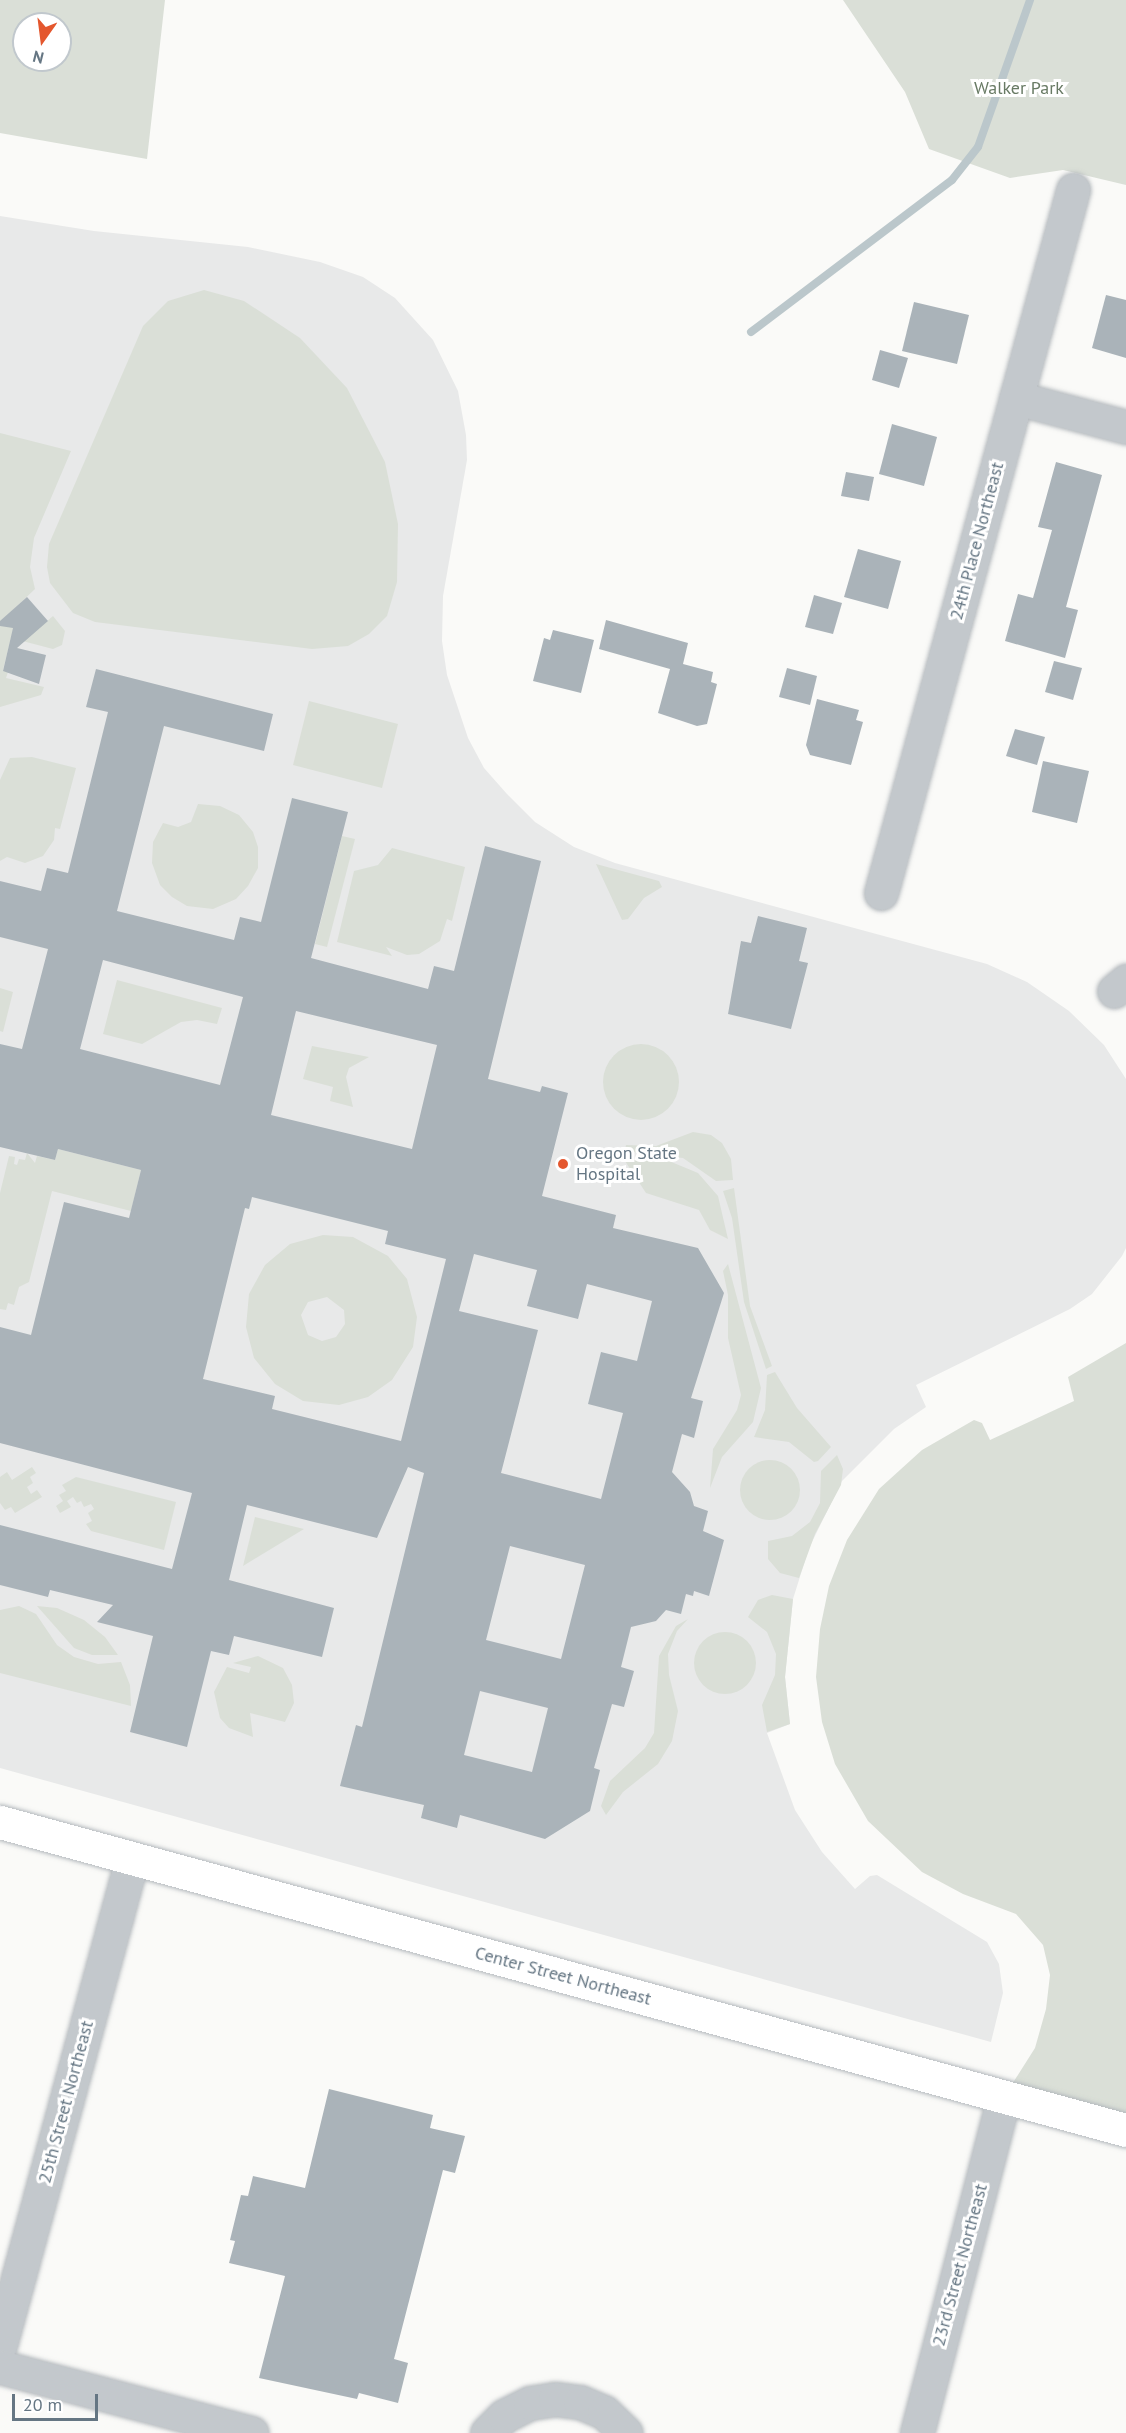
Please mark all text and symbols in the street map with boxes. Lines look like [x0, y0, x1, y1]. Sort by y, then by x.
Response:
north arrow [12, 12, 72, 72]
text: N [31, 47, 46, 69]
park label: Walker Park [974, 77, 1064, 99]
street label: 24th Place Northeast [946, 460, 1008, 622]
place label: Oregon State Hospital [576, 1143, 677, 1186]
marker: Oregon State Hospital [554, 1155, 572, 1173]
street label: Center Street Northeast [473, 1942, 653, 2010]
street label: 25th Street Northeast [34, 2018, 98, 2186]
street label: 23rd Street Northeast [928, 2181, 992, 2349]
scale bar [15, 2382, 100, 2420]
text: 20 m [23, 2393, 62, 2416]

